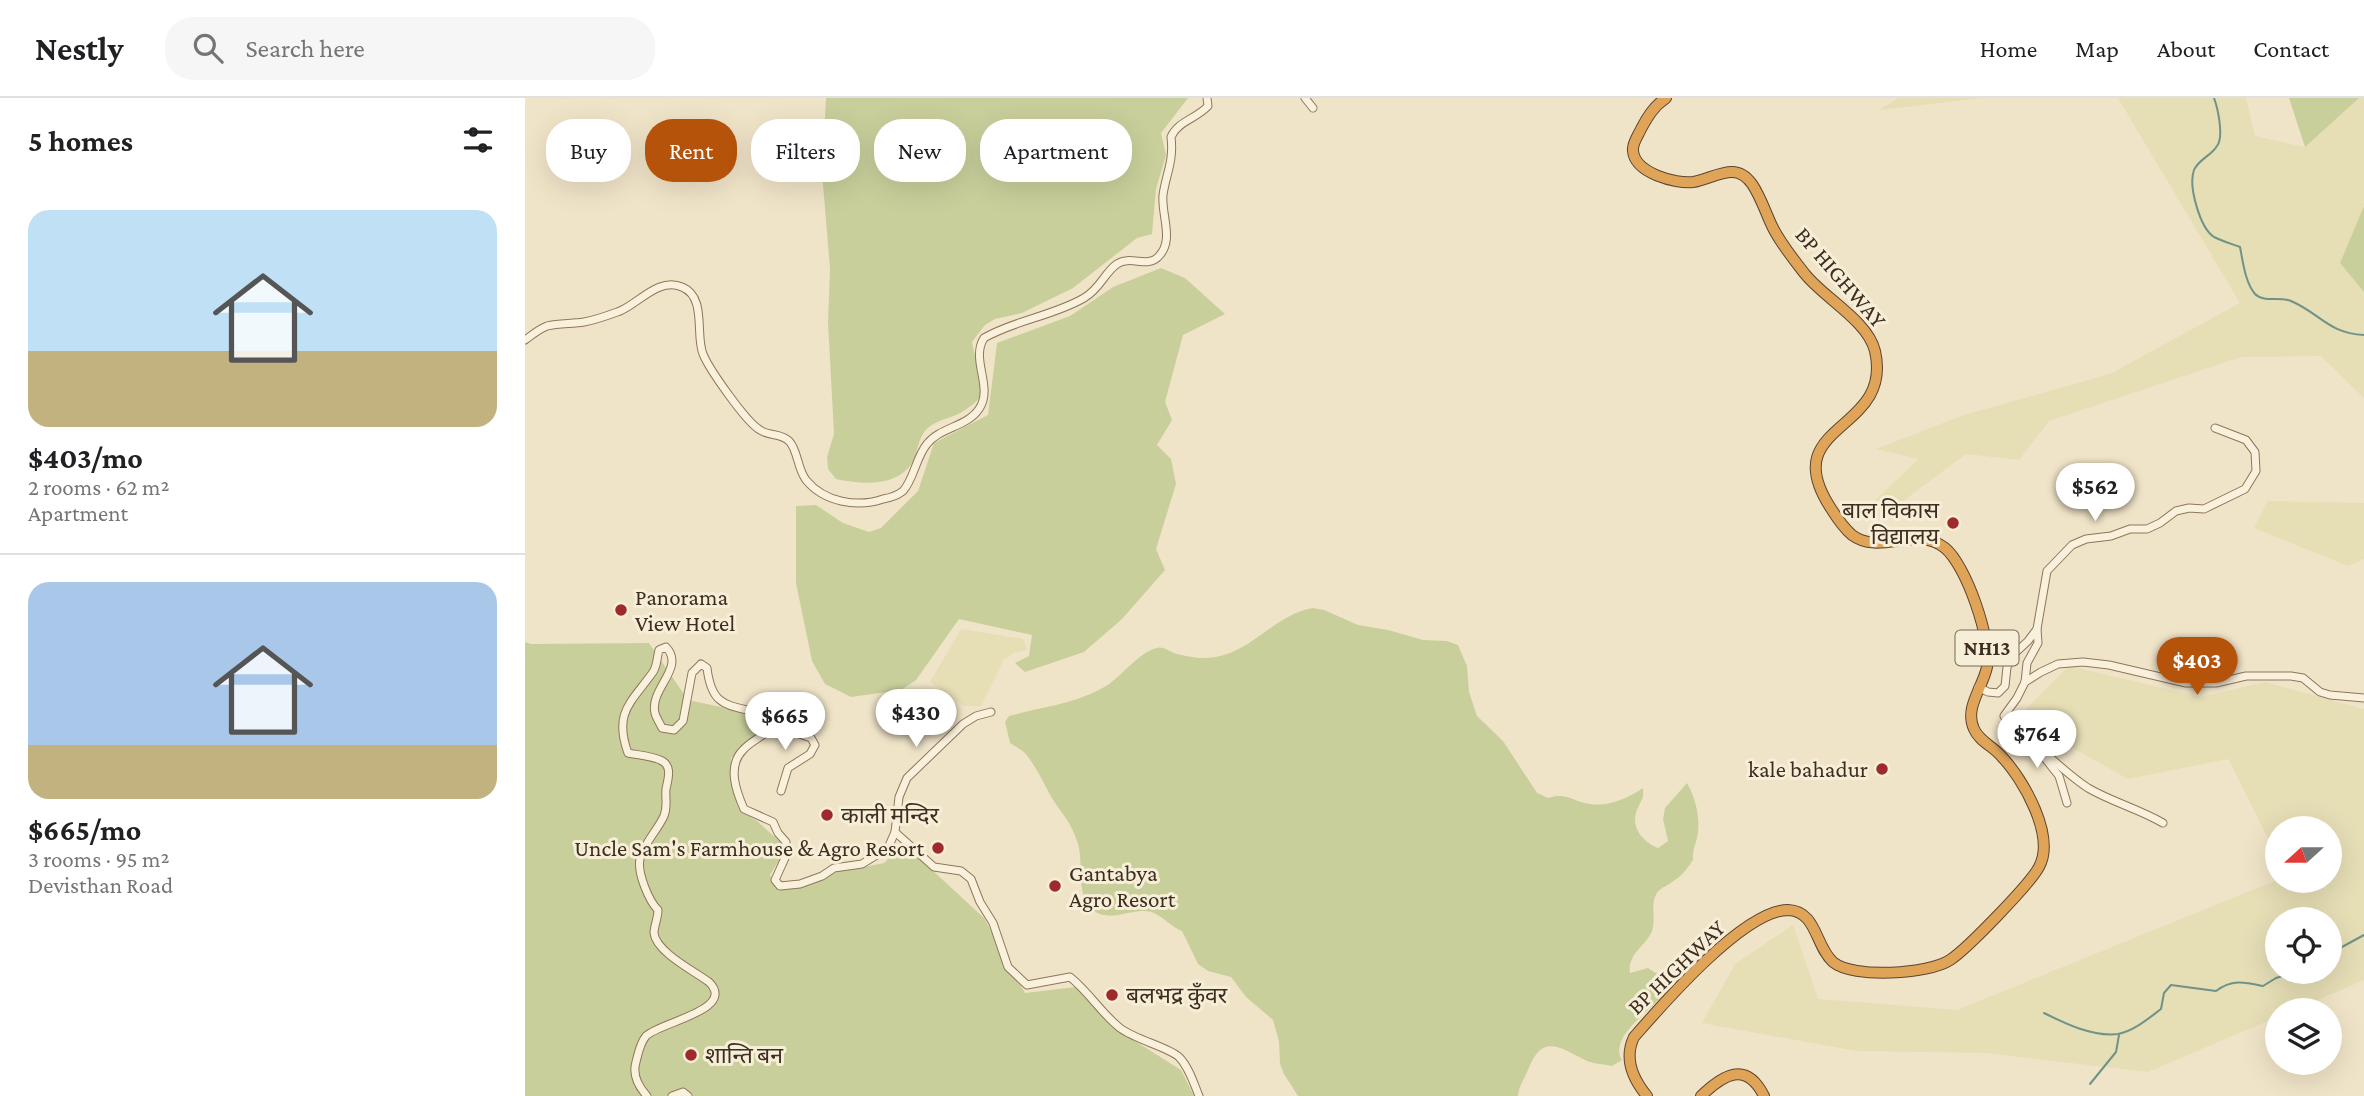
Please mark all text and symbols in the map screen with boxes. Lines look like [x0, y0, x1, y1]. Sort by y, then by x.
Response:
search box [165, 17, 655, 80]
icon: search [189, 29, 227, 67]
text: Nestly [35, 30, 123, 67]
text: Search here [245, 34, 365, 63]
text: Home [1980, 35, 2037, 62]
text: Map [2075, 35, 2119, 62]
text: About [2157, 35, 2215, 62]
text: Contact [2253, 35, 2329, 62]
chip: Buy [546, 119, 631, 182]
chip: Rent [645, 119, 737, 182]
chip: Filters [751, 119, 860, 182]
chip: New [874, 119, 966, 182]
chip: Apartment [980, 119, 1132, 182]
icon: filters [459, 121, 497, 159]
text: 5 homes [28, 124, 133, 157]
street label: BP HIGHWAY [1790, 221, 1892, 333]
icon: home [200, 255, 326, 381]
text: $403/mo [28, 441, 143, 474]
pin: $562 [2054, 464, 2136, 523]
text: $562 [2072, 473, 2118, 499]
text: 2 rooms · 62 m² [28, 474, 169, 500]
place label: बाल विकास विद्यालय [1842, 497, 1940, 549]
text: Apartment [28, 500, 128, 526]
marker: बाल विकास विद्यालय [1945, 515, 1961, 531]
place label: Panorama View Hotel [635, 584, 735, 636]
marker: Panorama View Hotel [613, 602, 629, 618]
icon: home [200, 627, 326, 753]
road number: NH13 [1955, 630, 2019, 666]
pin: $403 [2156, 638, 2238, 697]
text: $403 [2173, 647, 2221, 673]
pin: $430 [875, 690, 957, 749]
pin: $665 [744, 692, 826, 752]
text: $430 [892, 699, 940, 725]
text: $665 [761, 702, 809, 728]
pin: $764 [1996, 710, 2078, 770]
text: $764 [2013, 720, 2061, 746]
place label: kale bahadur [1748, 756, 1868, 782]
marker: kale bahadur [1874, 761, 1890, 777]
place label: काली मन्दिर [841, 802, 940, 828]
marker: काली मन्दिर [819, 807, 835, 823]
text: $665/mo [28, 813, 141, 846]
north arrow [2265, 816, 2341, 892]
map controls [2265, 816, 2342, 1075]
place label: Uncle Sam's Farmhouse & Agro Resort [574, 835, 924, 861]
marker: Uncle Sam's Farmhouse & Agro Resort [930, 840, 946, 856]
text: 3 rooms · 95 m² [28, 846, 169, 872]
place label: Gantabya Agro Resort [1069, 860, 1176, 912]
text: Devisthan Road [28, 872, 173, 898]
marker: Gantabya Agro Resort [1047, 878, 1063, 894]
button: locate [2265, 907, 2342, 984]
street label: BP HIGHWAY [1622, 914, 1730, 1020]
place label: बलभद्र कुँवर [1126, 982, 1228, 1010]
marker: बलभद्र कुँवर [1104, 987, 1120, 1003]
button: layers [2265, 998, 2342, 1075]
place label: शान्ति बन [705, 1042, 784, 1068]
marker: शान्ति बन [683, 1047, 699, 1063]

